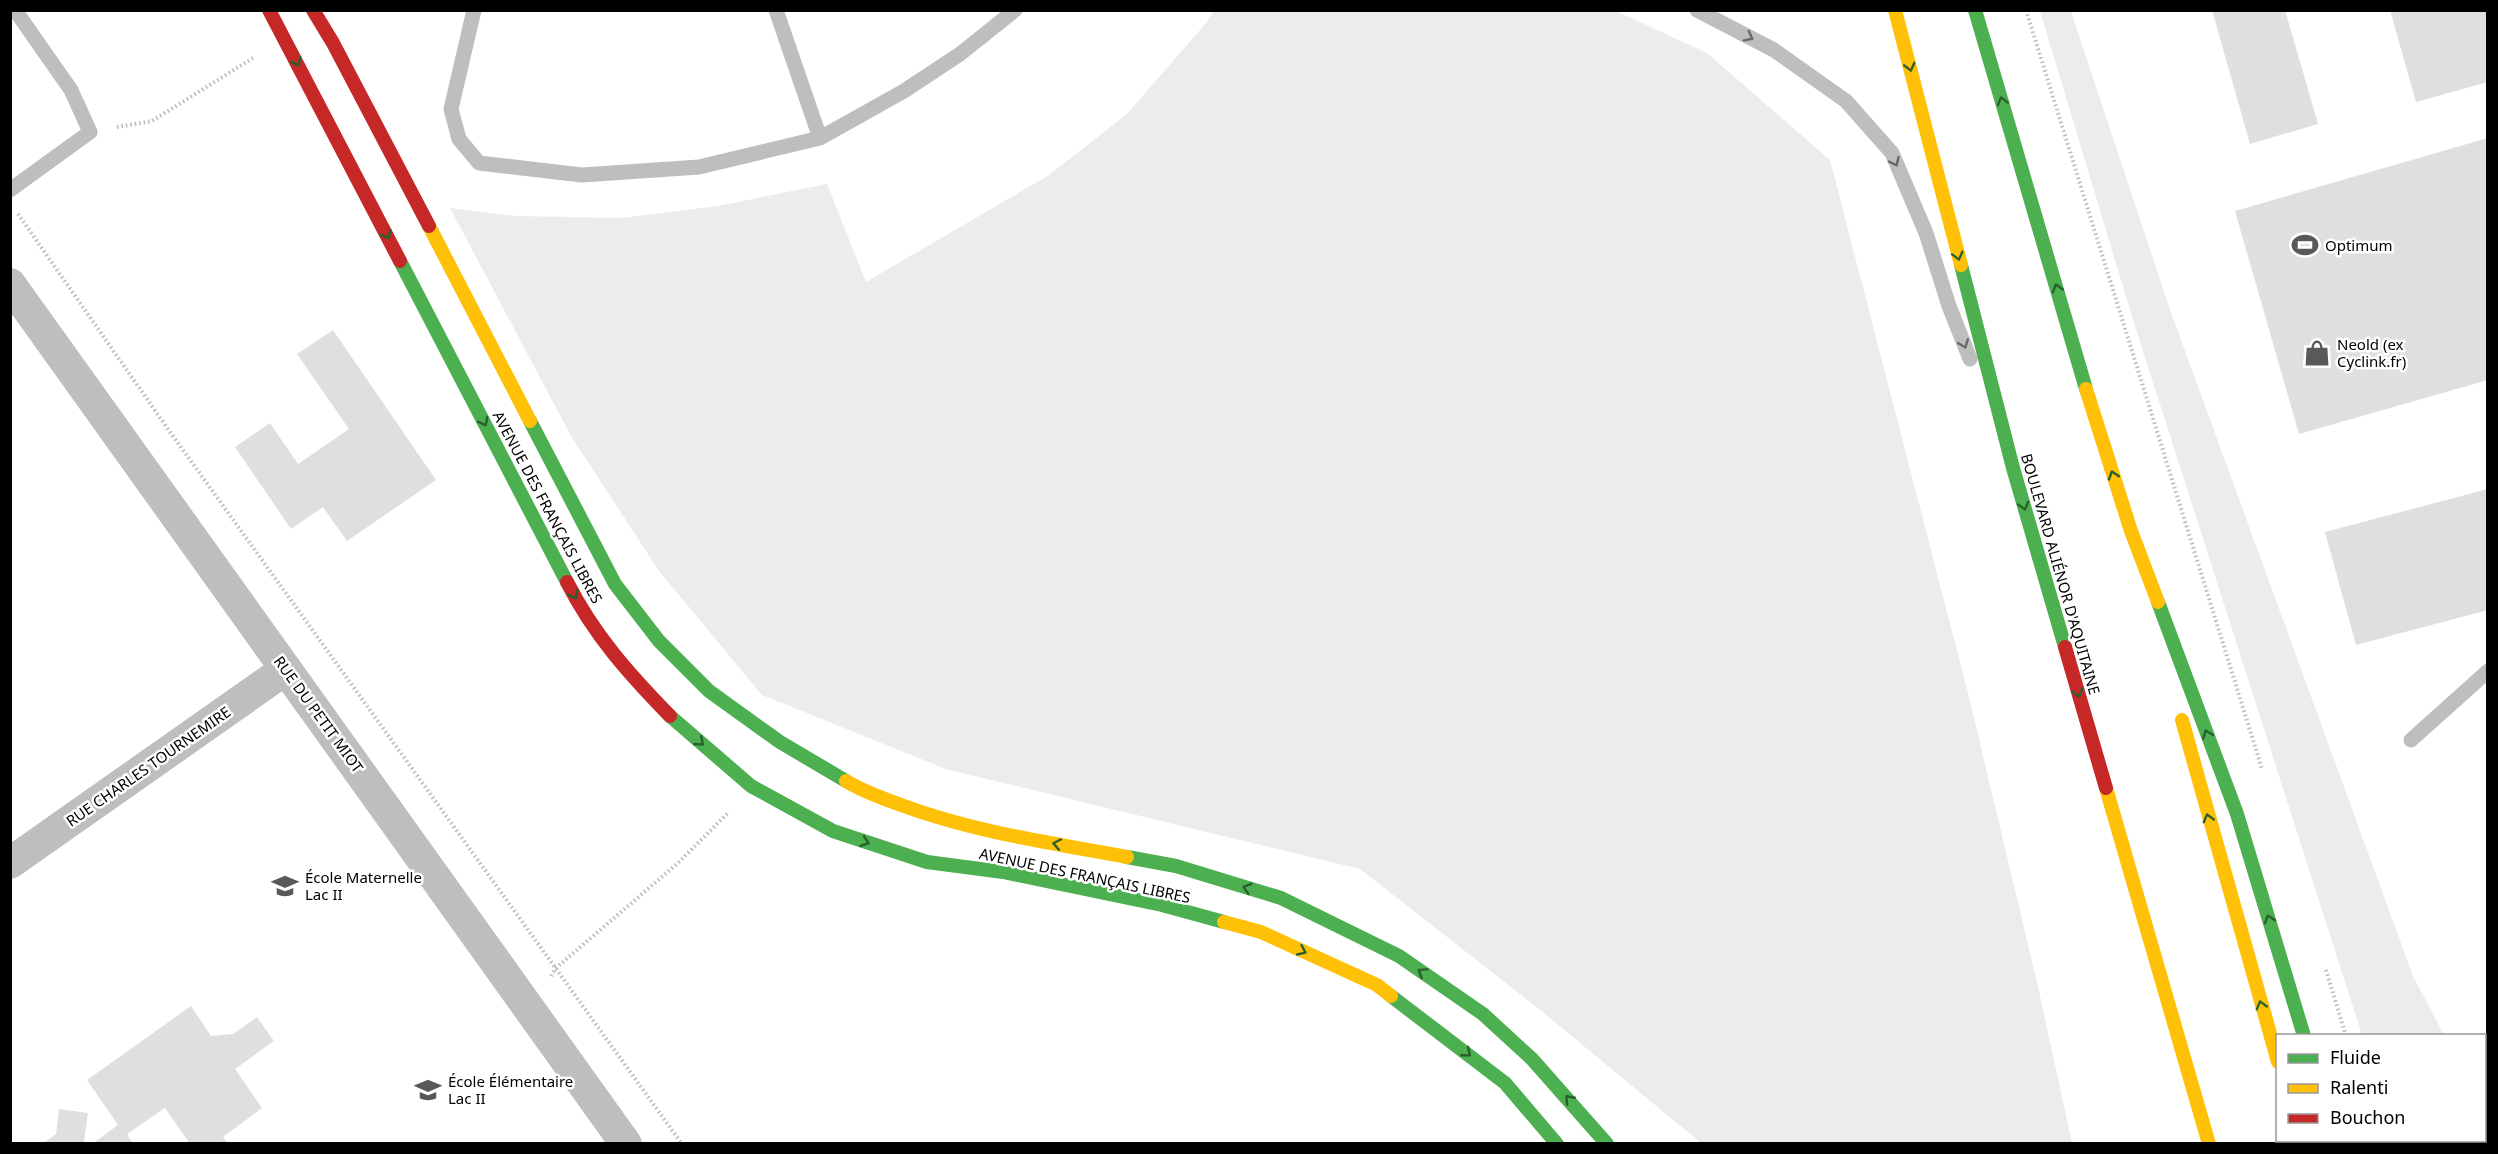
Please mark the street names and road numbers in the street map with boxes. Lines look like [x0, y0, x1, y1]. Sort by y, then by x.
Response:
street label: AVENUE DES FRANÇAIS LIBRES [489, 407, 607, 607]
street label: BOULEVARD ALIÉNOR D'AQUITAINE [2017, 451, 2105, 697]
street label: RUE DU PETIT MIOT [270, 652, 369, 777]
street label: RUE CHARLES TOURNEMIRE [62, 701, 234, 831]
street label: AVENUE DES FRANÇAIS LIBRES [978, 843, 1192, 907]

